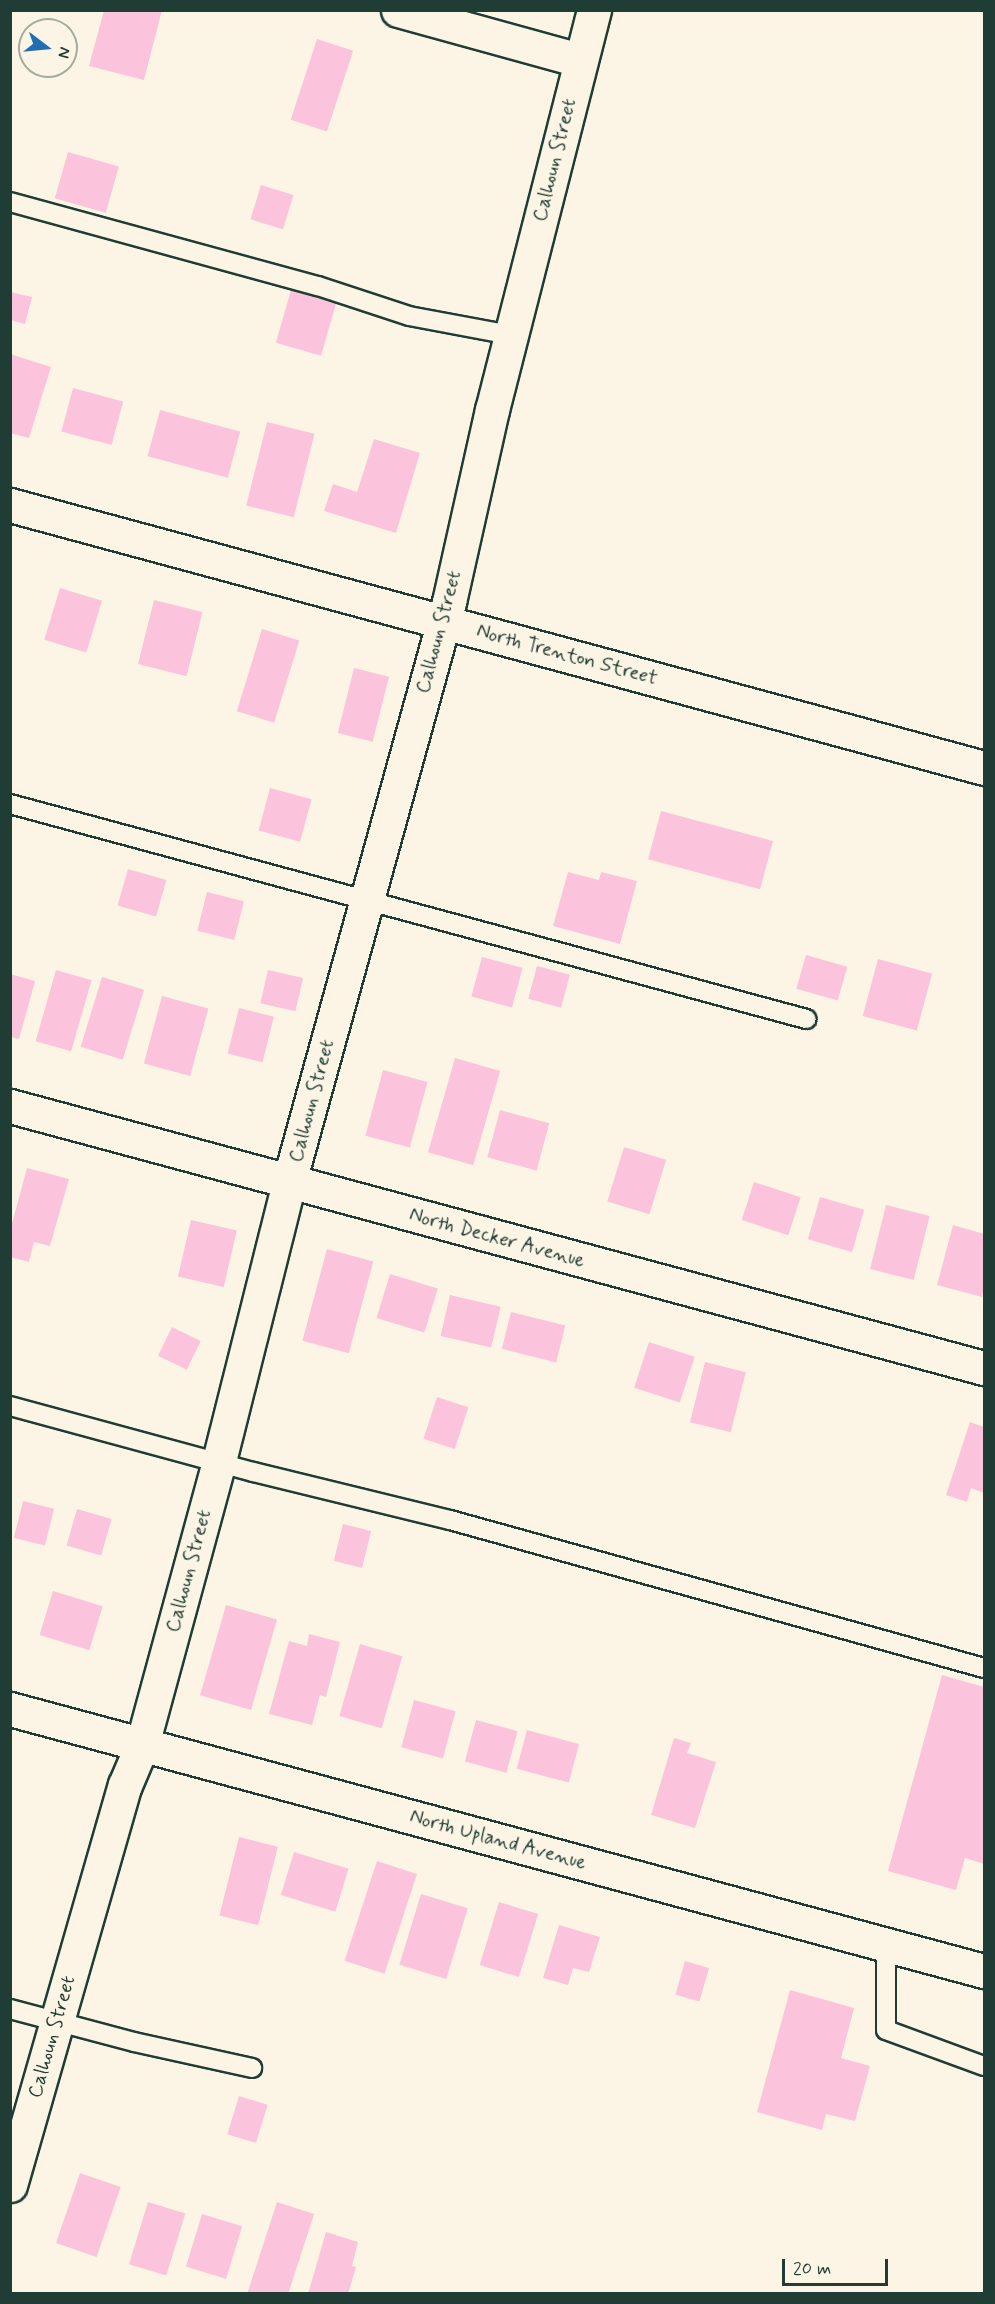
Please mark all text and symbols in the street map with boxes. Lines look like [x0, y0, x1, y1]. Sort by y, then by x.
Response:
north arrow [18, 18, 78, 78]
text: N [52, 45, 75, 61]
street label: Calhoun Street [528, 94, 582, 226]
street label: Calhoun Street [411, 567, 467, 697]
street label: North Trenton Street [474, 619, 660, 691]
street label: Calhoun Street [284, 1036, 340, 1166]
street label: North Decker Avenue [407, 1203, 587, 1273]
street label: Calhoun Street [161, 1506, 217, 1636]
street label: North Upland Avenue [408, 1805, 588, 1875]
street label: Calhoun Street [23, 1972, 81, 2102]
scale bar [785, 2247, 892, 2285]
text: 20 m [793, 2257, 831, 2281]

